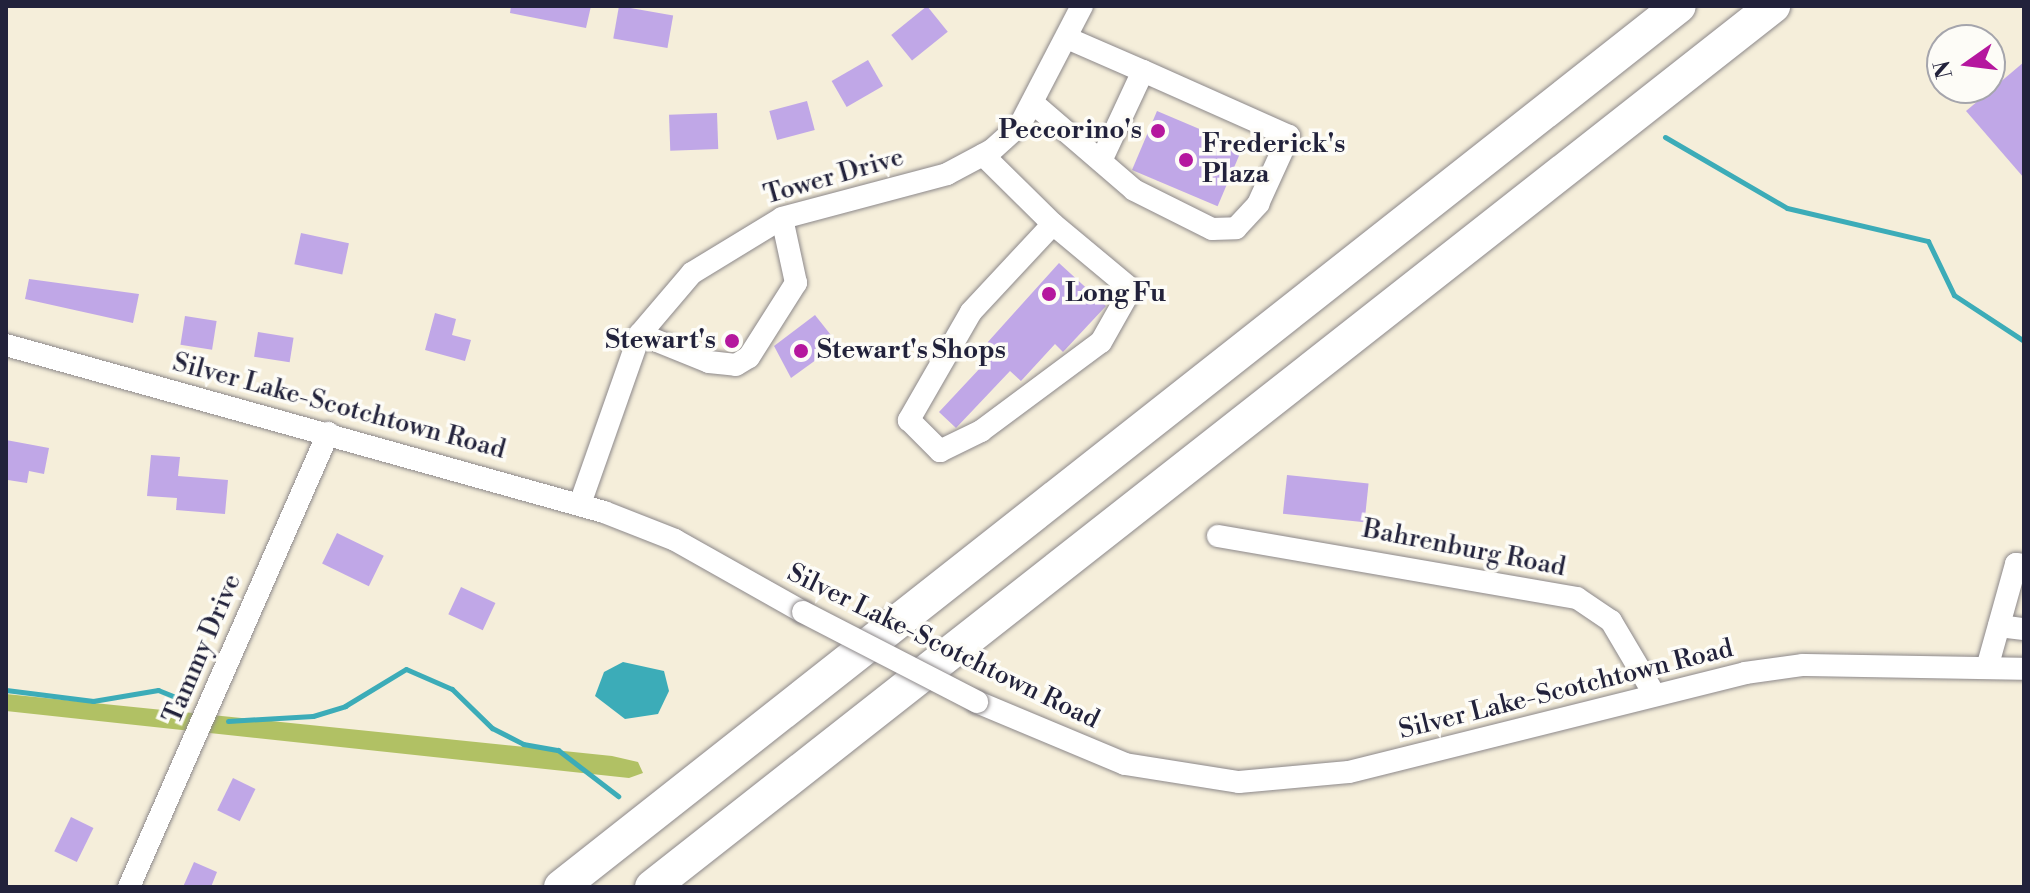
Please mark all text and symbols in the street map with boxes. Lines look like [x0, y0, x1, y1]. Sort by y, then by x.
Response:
north arrow [1926, 24, 2006, 104]
text: N [1929, 58, 1959, 81]
place label: Peccorino's [998, 115, 1142, 147]
marker: Peccorino's [1149, 122, 1167, 140]
place label: Frederick's Plaza [1202, 129, 1345, 190]
street label: Tower Drive [761, 142, 907, 212]
marker: Frederick's Plaza [1177, 151, 1195, 169]
place label: Long Fu [1065, 278, 1166, 310]
marker: Long Fu [1040, 285, 1058, 303]
place label: Stewart's [605, 325, 716, 357]
marker: Stewart's [723, 332, 741, 350]
place label: Stewart's Shops [817, 335, 1006, 367]
marker: Stewart's Shops [792, 342, 810, 360]
street label: Silver Lake-Scotchtown Road [169, 348, 509, 466]
street label: Bahrenburg Road [1360, 514, 1568, 584]
street label: Silver Lake-Scotchtown Road [782, 558, 1104, 736]
street label: Tammy Drive [157, 570, 249, 728]
street label: Silver Lake-Scotchtown Road [1396, 633, 1736, 747]

